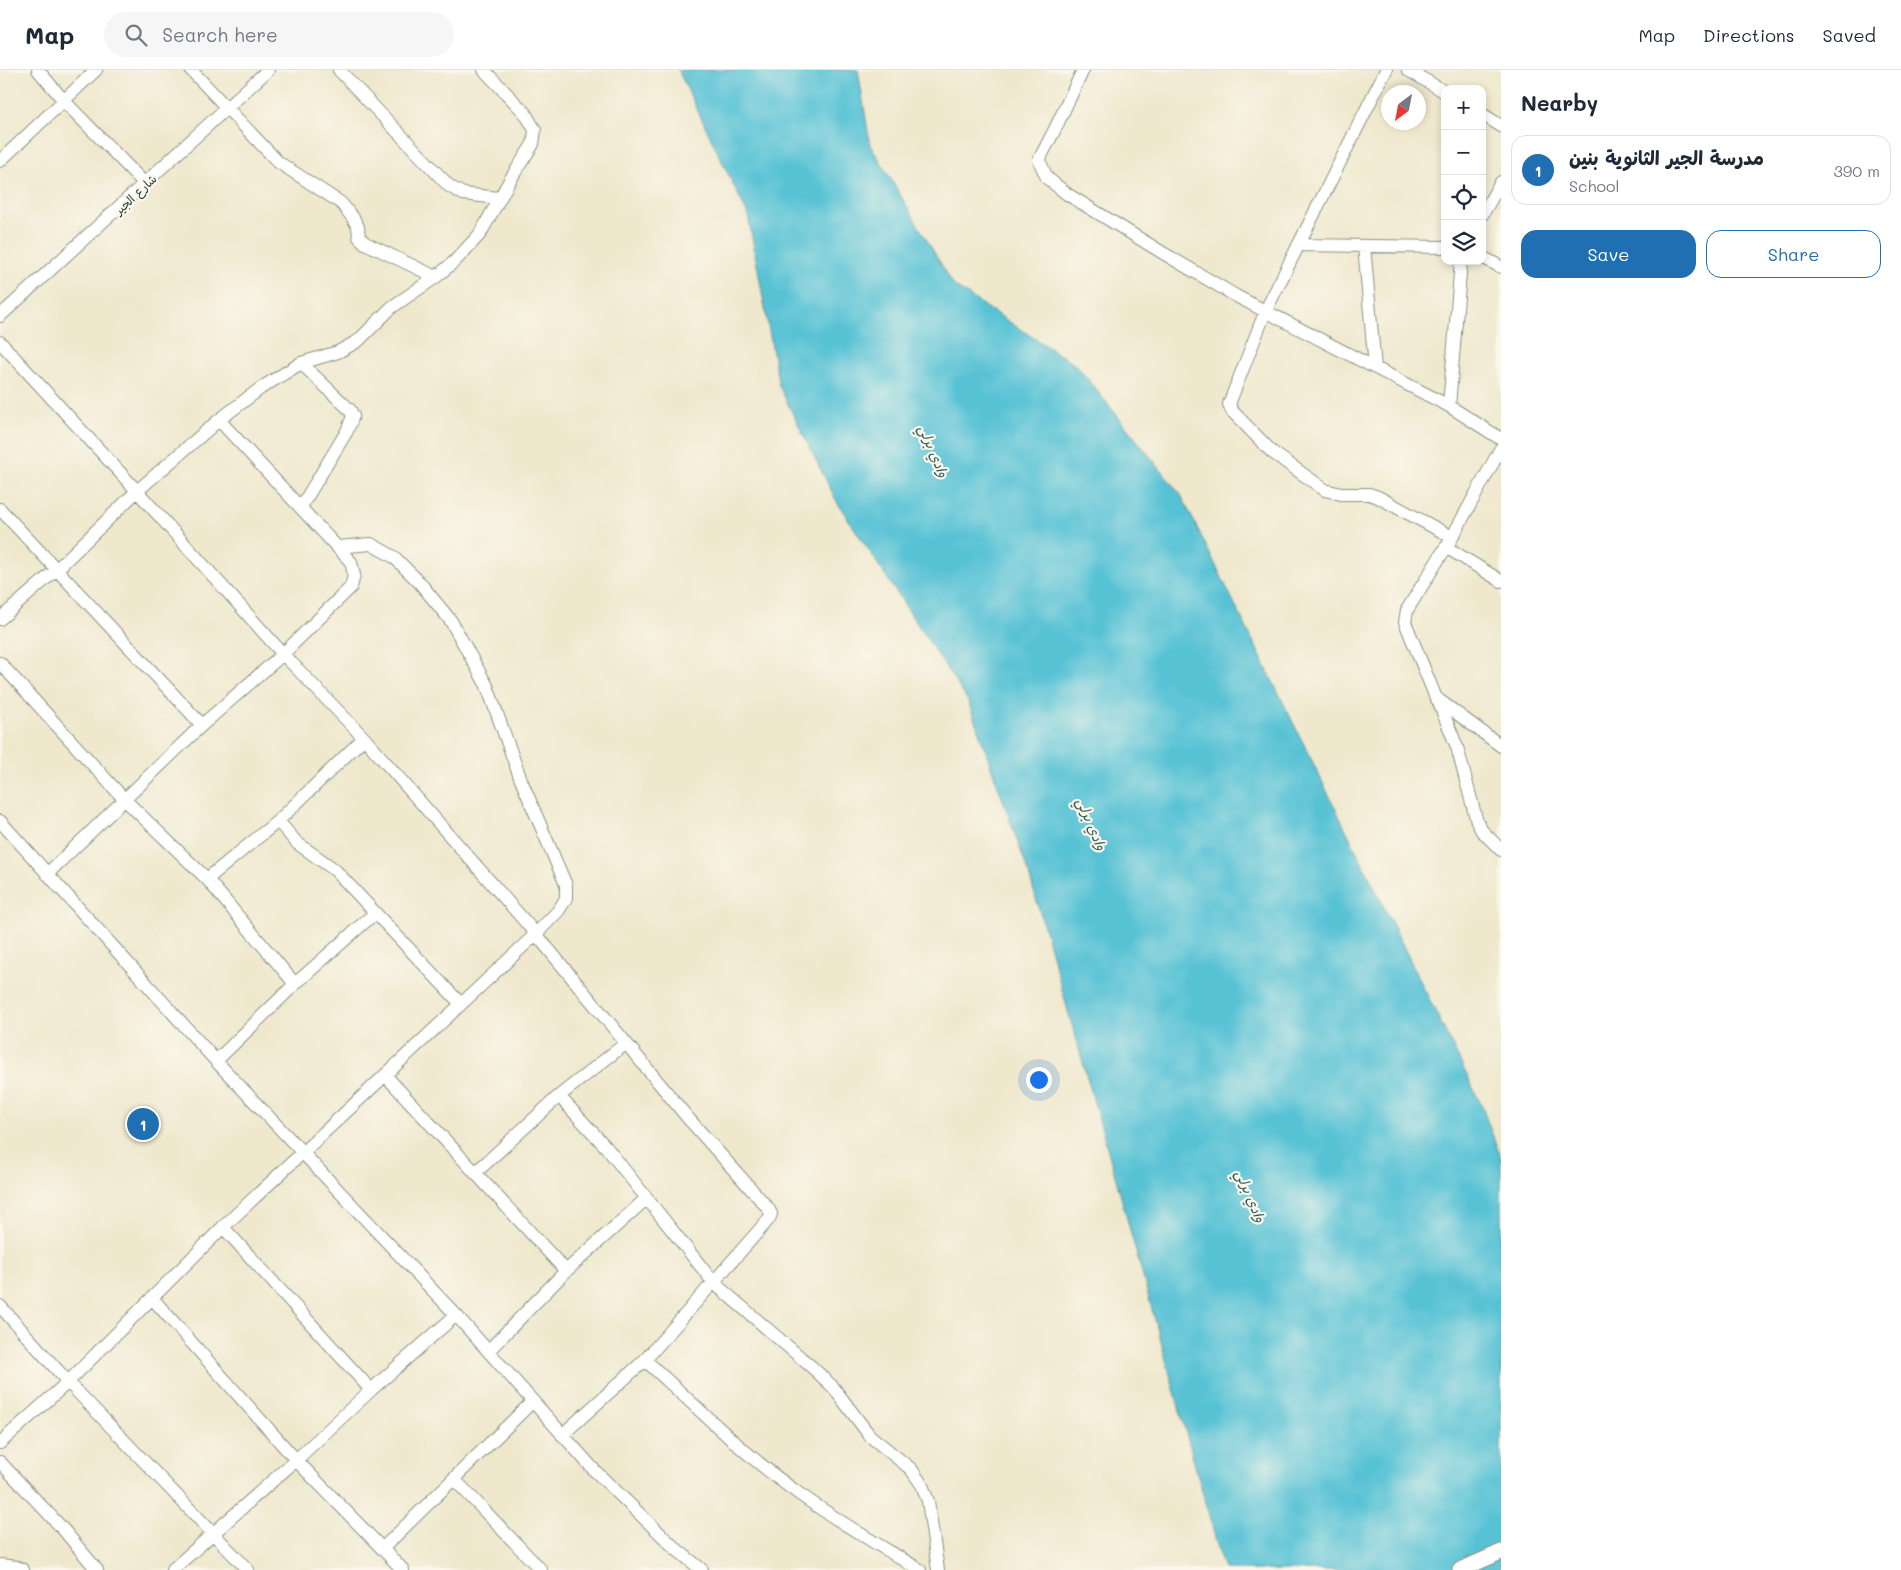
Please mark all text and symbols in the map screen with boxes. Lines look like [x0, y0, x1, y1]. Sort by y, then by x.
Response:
search box [104, 12, 454, 57]
text: Map [25, 19, 74, 50]
icon: search [122, 21, 150, 49]
text: Search here [162, 22, 278, 47]
text: Map [1638, 23, 1675, 47]
text: Directions [1703, 23, 1795, 47]
text: Saved [1823, 23, 1876, 47]
north arrow [1381, 85, 1426, 130]
map controls [1441, 85, 1486, 265]
button: + [1441, 85, 1486, 130]
text: Nearby [1521, 89, 1598, 116]
button: − [1441, 130, 1486, 175]
text: مدرسة الجير الثانوية بنين [1569, 145, 1764, 170]
text: 1 [1534, 160, 1542, 181]
text: 390 m [1833, 160, 1880, 181]
street label: شارع الجير [110, 170, 161, 220]
button: locate [1441, 175, 1486, 220]
text: School [1569, 175, 1619, 196]
button: layers [1441, 220, 1486, 265]
button: Save [1521, 230, 1696, 278]
button: Share [1706, 230, 1881, 278]
water label: وادي برلي [911, 422, 954, 482]
water label: وادي برلي [1069, 795, 1112, 855]
your location [1026, 1067, 1052, 1093]
pin: 1 [127, 1105, 159, 1143]
water label: وادي برلي [1228, 1167, 1271, 1227]

